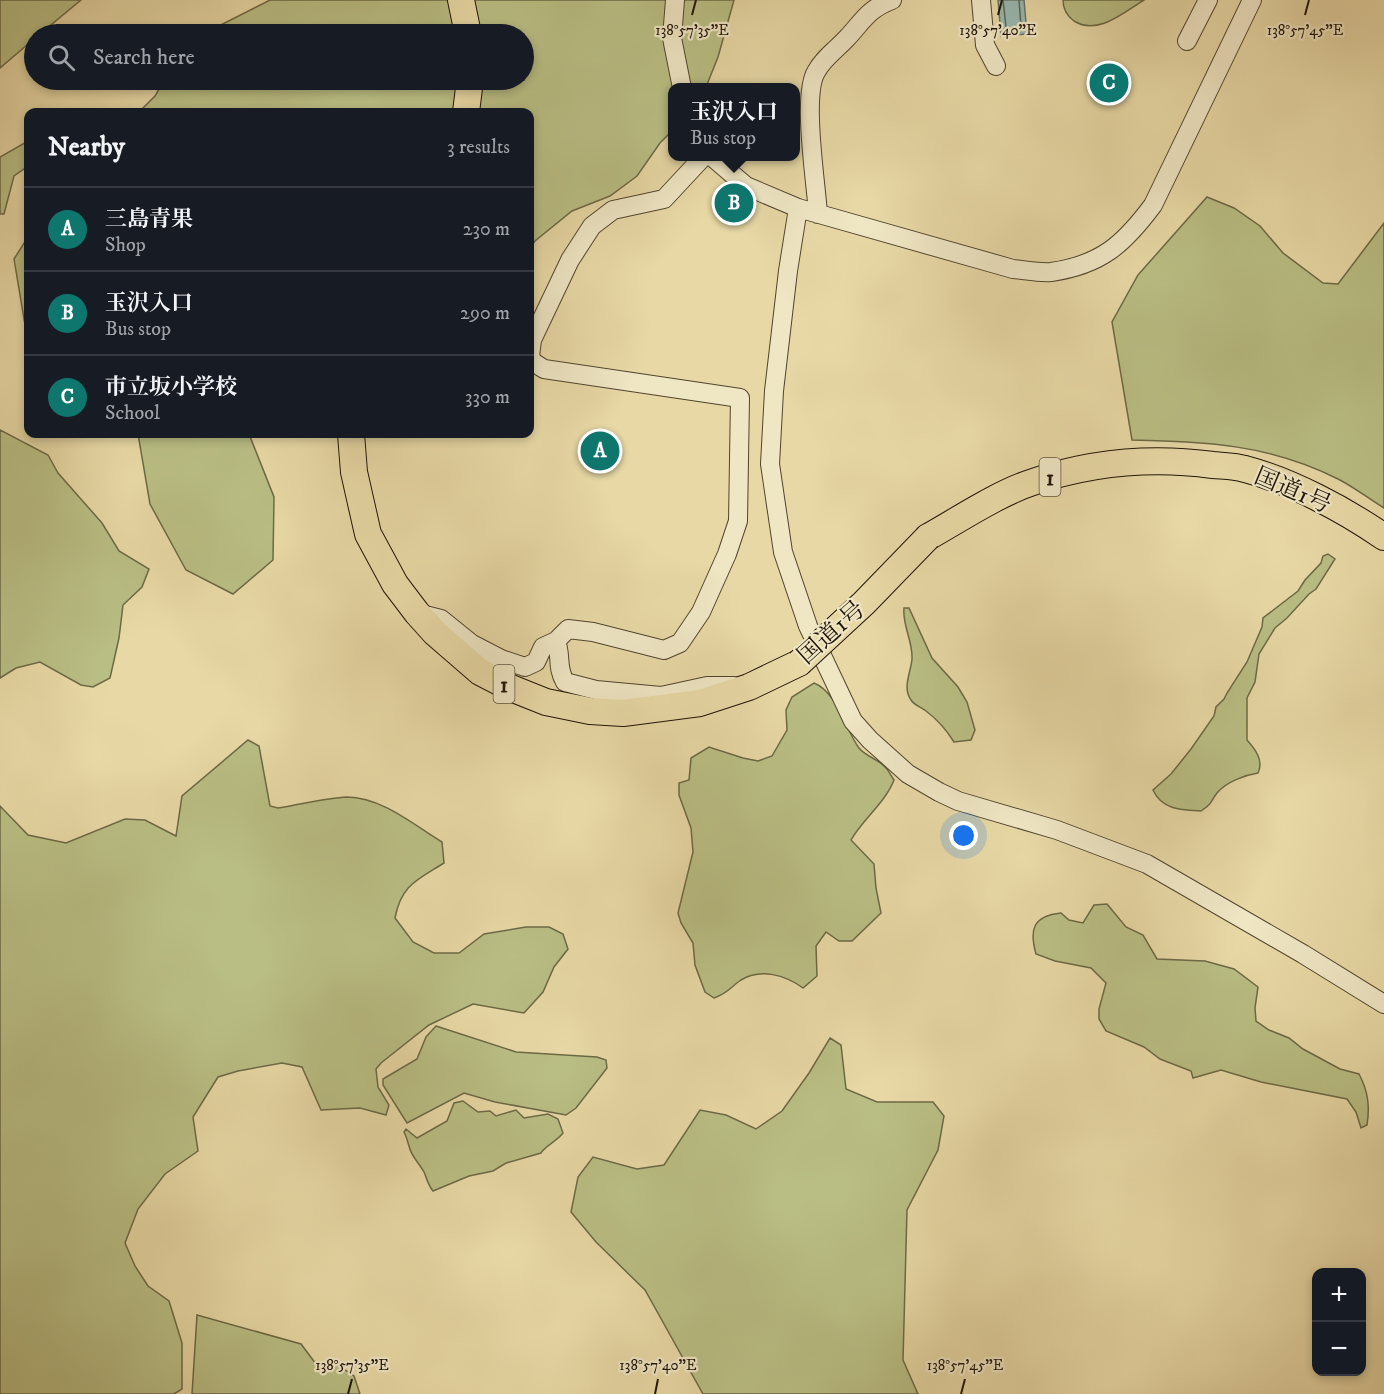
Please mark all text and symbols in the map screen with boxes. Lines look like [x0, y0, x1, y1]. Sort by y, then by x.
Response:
text: 138°57'35"E [655, 21, 729, 40]
text: 138°57'40"E [959, 21, 1037, 40]
text: 138°57'45"E [1267, 21, 1344, 40]
search box [24, 24, 534, 90]
icon: search [45, 41, 78, 74]
text: Search here [93, 44, 195, 71]
pin: C [1090, 60, 1128, 106]
popup [668, 83, 800, 161]
text: 玉沢入口 [690, 99, 778, 126]
text: Bus stop [690, 126, 756, 151]
text: Nearby [48, 131, 125, 164]
text: 3 results [447, 135, 510, 160]
pin: B [714, 180, 754, 226]
text: 三島青果 [105, 206, 193, 233]
text: A [61, 217, 74, 242]
text: 230 m [463, 217, 510, 242]
text: Shop [105, 233, 146, 258]
text: 玉沢入口 [105, 290, 193, 317]
text: B [61, 301, 74, 326]
text: 290 m [460, 301, 510, 326]
text: Bus stop [105, 317, 171, 342]
text: 市立坂小学校 [105, 374, 237, 401]
text: C [61, 385, 74, 410]
text: 330 m [465, 385, 510, 410]
text: School [105, 401, 160, 426]
pin: A [580, 428, 620, 474]
road number: 1 [1040, 458, 1060, 496]
street label: 国道1号 [1250, 461, 1336, 521]
street label: 国道1号 [792, 595, 872, 671]
road number: 1 [494, 665, 514, 703]
your location [949, 821, 978, 850]
map controls [1312, 1268, 1366, 1376]
button: + [1312, 1268, 1366, 1322]
button: − [1312, 1322, 1366, 1376]
text: 138°57'35"E [315, 1356, 389, 1375]
text: 138°57'40"E [619, 1356, 697, 1375]
text: 138°57'45"E [927, 1356, 1004, 1375]

